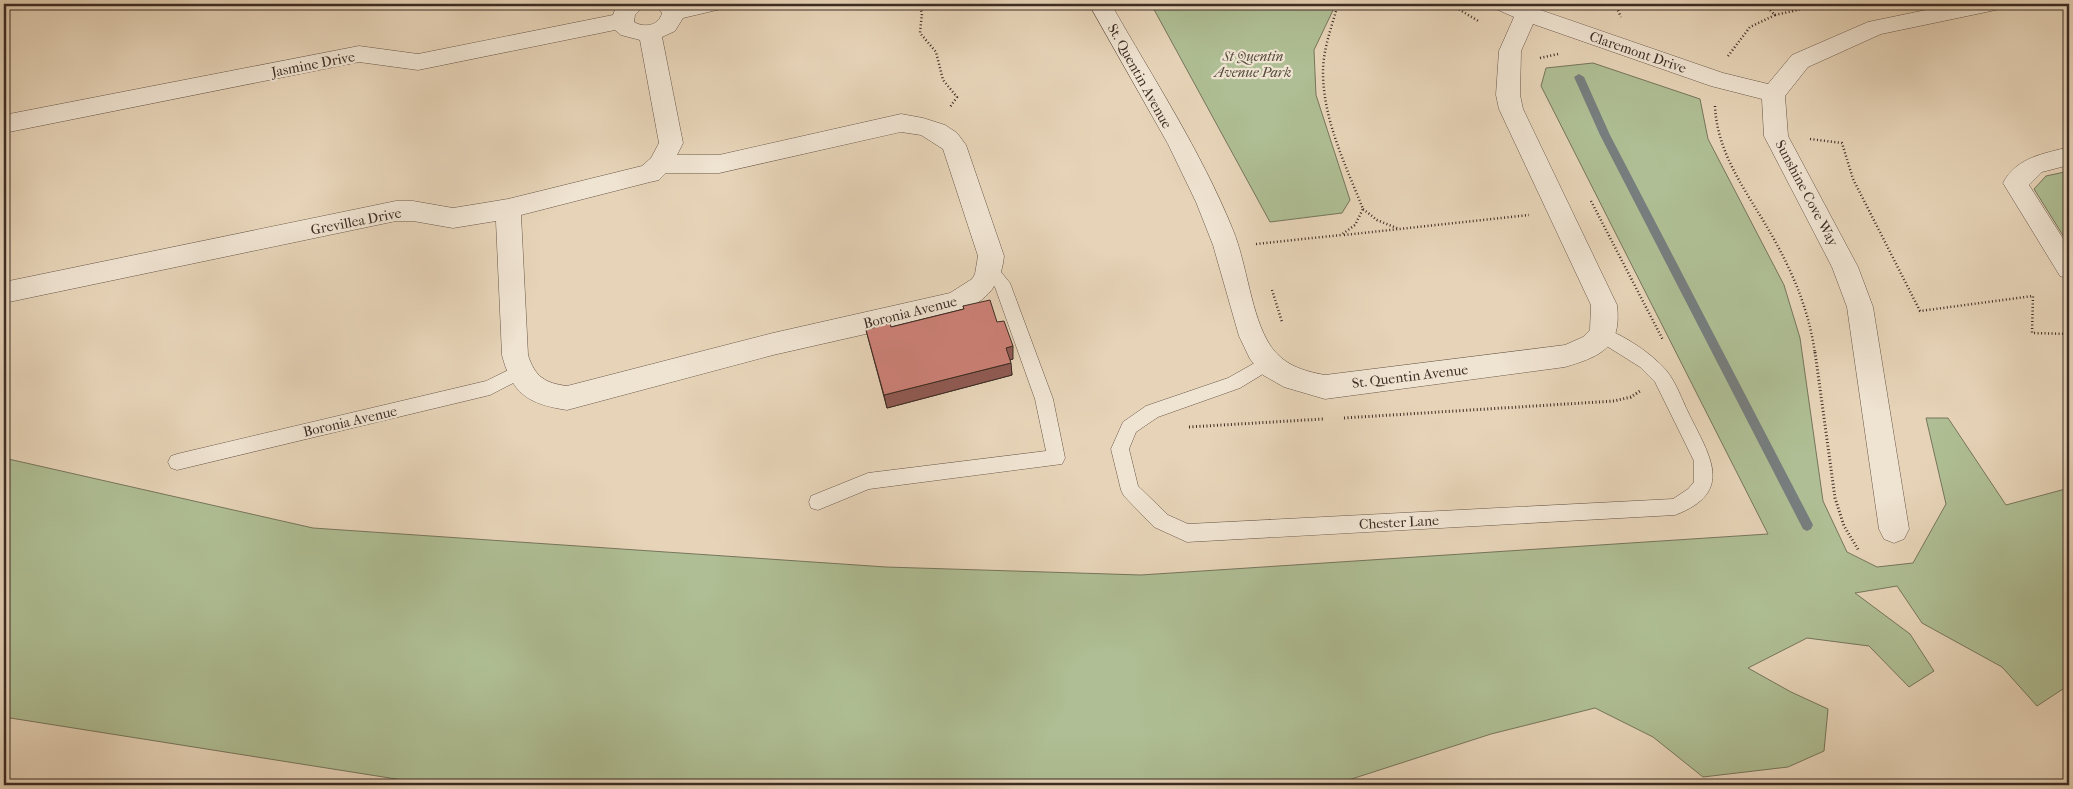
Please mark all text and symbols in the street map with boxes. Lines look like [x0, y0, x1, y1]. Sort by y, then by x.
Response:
street label: St. Quentin Avenue [1104, 21, 1175, 132]
street label: Claremont Drive [1587, 28, 1689, 77]
street label: Jasmine Drive [269, 48, 356, 81]
park label: St Quentin Avenue Park [1213, 48, 1291, 81]
street label: Sunshine Cove Way [1771, 137, 1842, 250]
street label: Grevillea Drive [309, 204, 403, 239]
street label: Boronia Avenue [862, 293, 959, 332]
street label: St. Quentin Avenue [1351, 361, 1469, 392]
street label: Boronia Avenue [301, 402, 399, 441]
street label: Chester Lane [1359, 512, 1440, 533]

